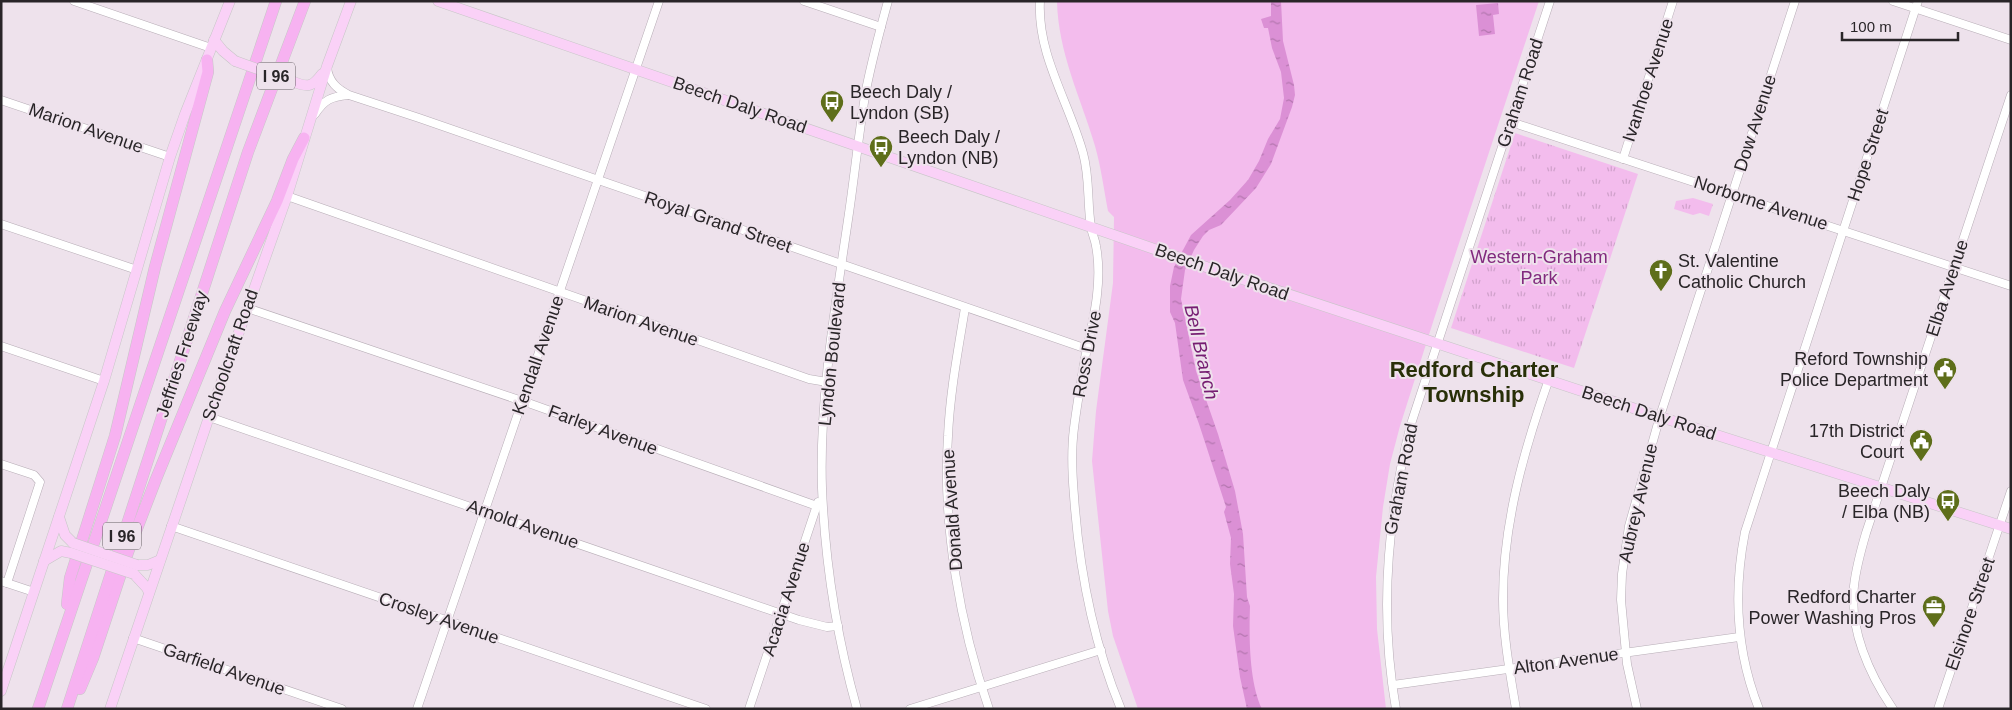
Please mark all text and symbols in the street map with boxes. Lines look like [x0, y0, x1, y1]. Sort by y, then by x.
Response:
scale bar [1842, 10, 1958, 42]
street label: Ivanhoe Avenue [1619, 16, 1677, 144]
text: 100 m [1850, 18, 1892, 35]
street label: Graham Road [1493, 36, 1547, 150]
road number: I 96 [257, 62, 295, 90]
street label: Dow Avenue [1730, 72, 1780, 174]
street label: Beech Daly Road [671, 73, 809, 137]
place label: Beech Daly / Lyndon (SB) [850, 82, 952, 123]
bus stop icon: Beech Daly / Lyndon (SB) [819, 89, 845, 123]
street label: Marion Avenue [26, 99, 146, 157]
street label: Hope Street [1844, 106, 1892, 204]
place label: Beech Daly / Lyndon (NB) [898, 127, 1000, 168]
bus stop icon: Beech Daly / Lyndon (NB) [868, 134, 894, 168]
street label: Norborne Avenue [1691, 172, 1831, 234]
street label: Royal Grand Street [642, 187, 794, 257]
street label: Elba Avenue [1922, 237, 1972, 339]
street label: Beech Daly Road [1153, 240, 1291, 304]
park label: Western-Graham Park [1470, 247, 1608, 288]
place label: St. Valentine Catholic Church [1678, 251, 1806, 292]
church icon: St. Valentine Catholic Church [1648, 258, 1674, 292]
street label: Lyndon Boulevard [815, 281, 849, 427]
street label: Schoolcraft Road [198, 286, 262, 424]
street label: Jeffries Freeway [152, 288, 212, 420]
street label: Marion Avenue [581, 292, 701, 350]
street label: Kendall Avenue [508, 293, 568, 417]
water label: Bell Branch [1180, 302, 1223, 402]
street label: Ross Drive [1069, 309, 1105, 399]
place label: Reford Township Police Department [1780, 349, 1928, 390]
public building icon: Reford Township Police Department [1932, 356, 1958, 390]
district label: Redford Charter Township [1390, 357, 1559, 407]
street label: Beech Daly Road [1579, 382, 1719, 444]
street label: Farley Avenue [546, 401, 660, 459]
place label: 17th District Court [1809, 421, 1904, 462]
street label: Graham Road [1380, 422, 1422, 536]
public building icon: 17th District Court [1908, 428, 1934, 462]
street label: Aubrey Avenue [1615, 441, 1661, 565]
street label: Donald Avenue [938, 449, 966, 571]
place label: Beech Daly / Elba (NB) [1838, 481, 1930, 522]
bus stop icon: Beech Daly / Elba (NB) [1935, 488, 1961, 522]
street label: Arnold Avenue [465, 496, 581, 552]
road number: I 96 [103, 522, 141, 550]
street label: Acacia Avenue [758, 539, 814, 659]
street label: Elsinore Street [1941, 555, 1999, 673]
place label: Redford Charter Power Washing Pros [1749, 587, 1916, 628]
street label: Crosley Avenue [376, 588, 502, 648]
office icon: Redford Charter Power Washing Pros [1921, 594, 1947, 628]
street label: Garfield Avenue [160, 639, 288, 699]
street label: Alton Avenue [1512, 644, 1620, 678]

